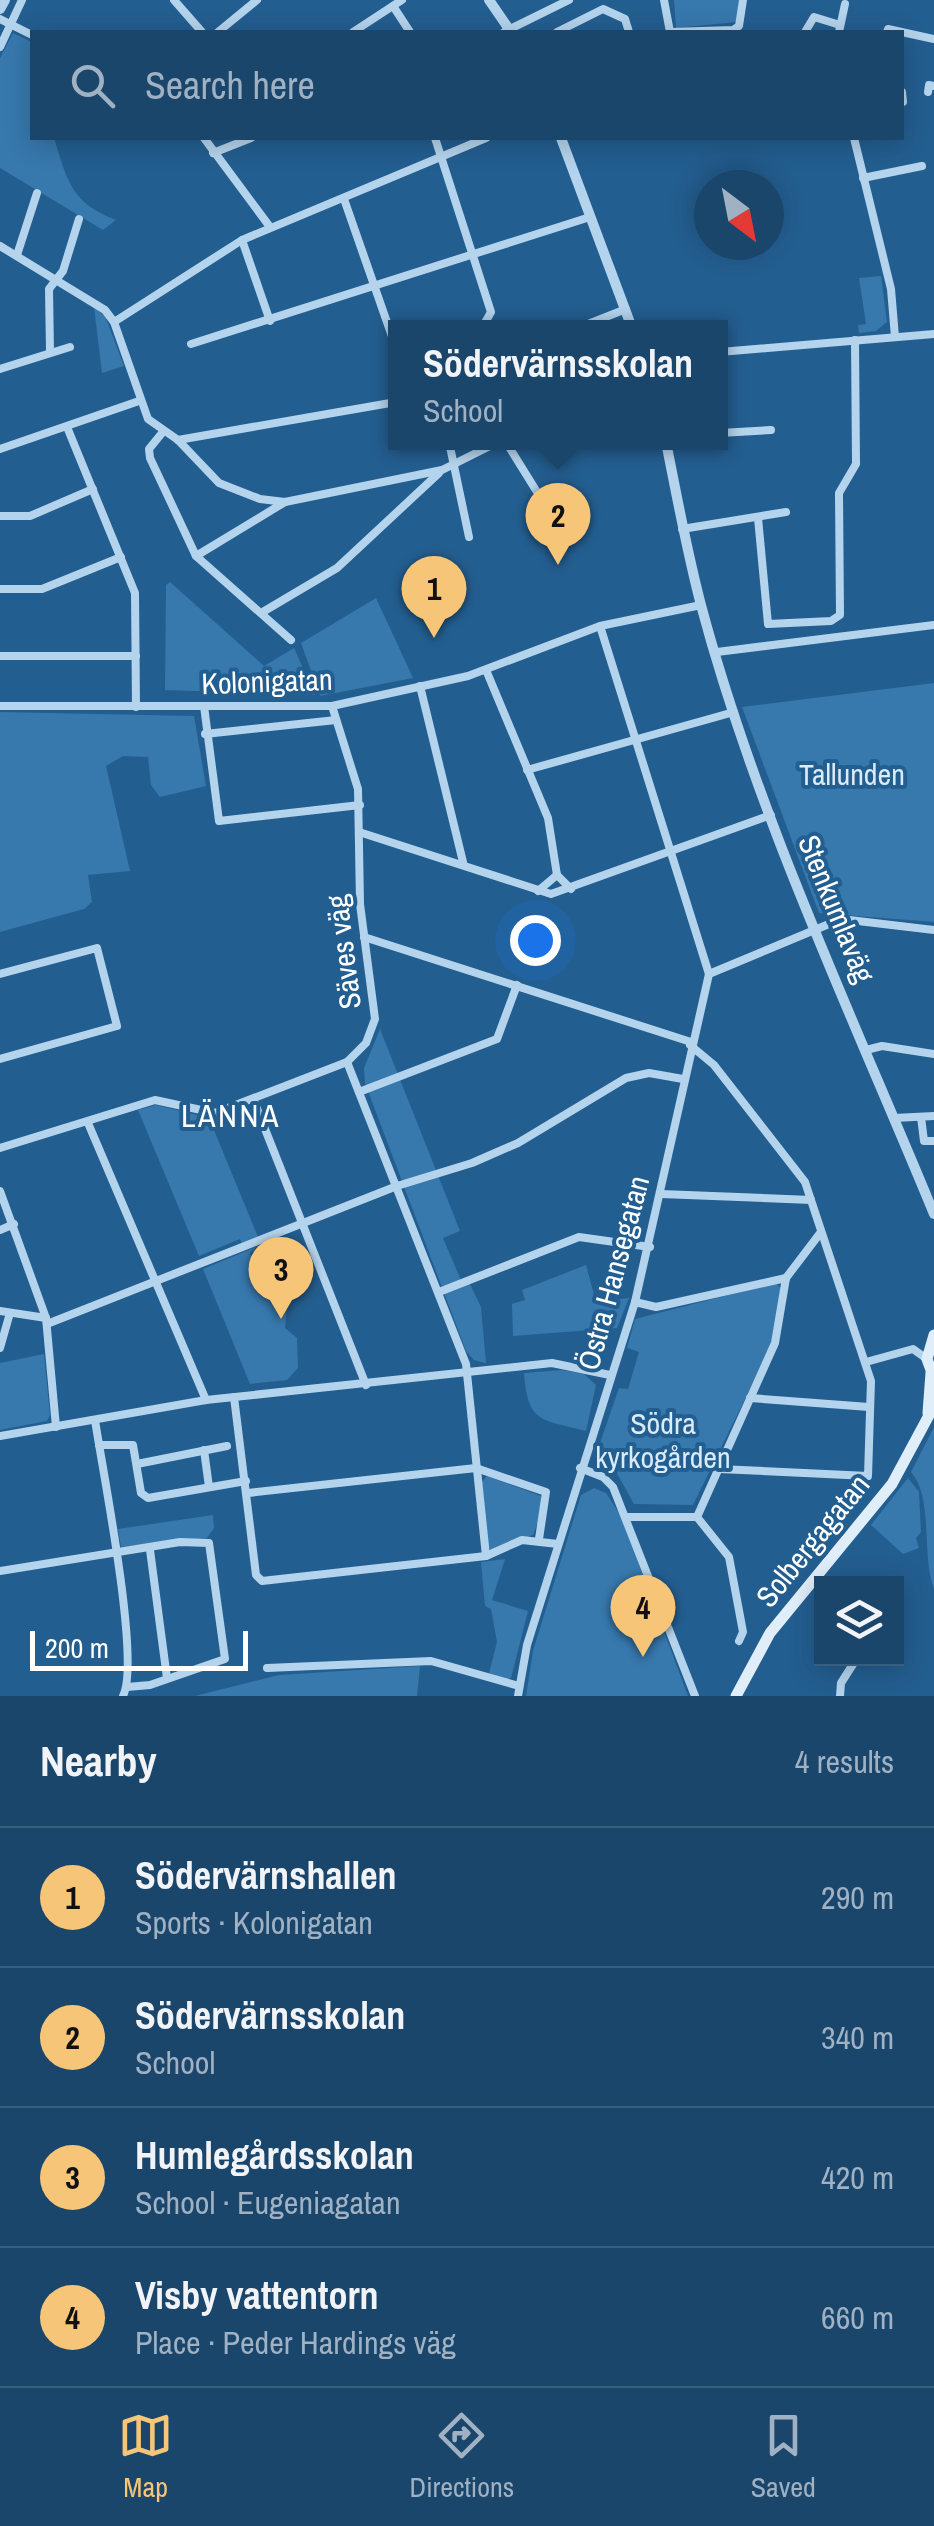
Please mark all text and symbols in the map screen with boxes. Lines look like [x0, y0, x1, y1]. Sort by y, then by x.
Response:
search box [30, 30, 904, 140]
icon: search [65, 58, 120, 113]
text: Search here [145, 60, 315, 111]
north arrow [694, 170, 784, 260]
popup [388, 320, 728, 450]
text: Södervärnsskolan [423, 338, 693, 389]
text: School [423, 389, 503, 432]
pin: 2 [526, 482, 590, 565]
pin: 1 [402, 556, 466, 638]
street label: Kolonigatan [201, 659, 333, 703]
park label: Tallunden [799, 754, 905, 794]
street label: Stenkumlaväg [789, 829, 885, 989]
street label: Säves väg [316, 892, 370, 1012]
your location [510, 915, 561, 966]
district label: LÄNNA [181, 1094, 281, 1137]
street label: Östra Hansegatan [568, 1171, 658, 1374]
pin: 3 [248, 1236, 314, 1319]
park label: Södra kyrkogården [595, 1403, 731, 1477]
street label: Solbergagatan [746, 1466, 878, 1615]
pin: 4 [610, 1574, 676, 1657]
map controls [814, 1576, 904, 1666]
button: layers [814, 1576, 904, 1666]
scale bar [30, 1626, 248, 1670]
text: 200 m [45, 1629, 109, 1667]
text: Nearby [40, 1733, 157, 1789]
text: 4 results [795, 1740, 894, 1783]
text: Södervärnshallen [135, 1850, 397, 1901]
text: 1 [65, 1876, 80, 1919]
text: 290 m [821, 1876, 894, 1919]
text: Sports · Kolonigatan [135, 1901, 373, 1944]
text: Södervärnsskolan [135, 1990, 405, 2041]
text: 2 [65, 2016, 80, 2059]
text: 340 m [821, 2016, 894, 2059]
text: School [135, 2041, 215, 2084]
text: Humlegårdsskolan [135, 2130, 414, 2181]
text: 3 [65, 2156, 80, 2199]
text: 420 m [821, 2156, 894, 2199]
text: School · Eugeniagatan [135, 2181, 401, 2224]
text: Visby vattentorn [135, 2270, 379, 2321]
text: 4 [65, 2296, 80, 2339]
text: 660 m [821, 2296, 894, 2339]
text: Place · Peder Hardings väg [135, 2321, 456, 2364]
tab: Map [118, 2408, 173, 2506]
tab: Directions [410, 2408, 514, 2506]
tab: Saved [751, 2408, 816, 2506]

